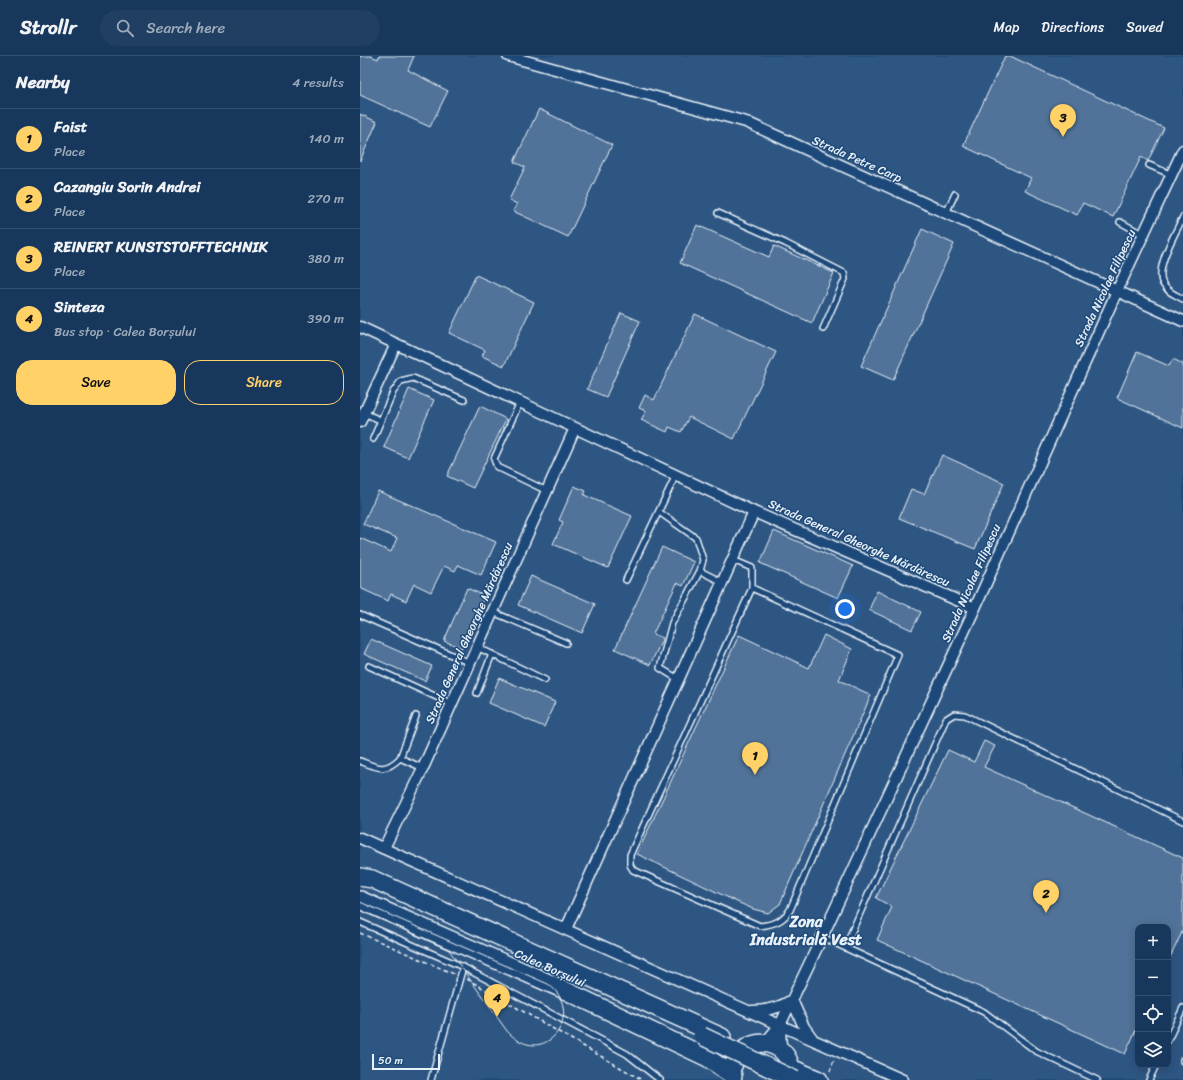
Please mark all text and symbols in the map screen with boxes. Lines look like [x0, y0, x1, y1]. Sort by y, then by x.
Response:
search box [100, 10, 380, 46]
text: Strollr [20, 11, 76, 44]
text: Search here [146, 15, 225, 41]
text: Map [993, 15, 1019, 40]
text: Directions [1041, 15, 1104, 40]
text: Saved [1126, 15, 1163, 40]
icon: search [114, 17, 136, 39]
text: Nearby [16, 67, 70, 97]
text: 4 results [292, 71, 344, 94]
pin: 3 [1050, 104, 1076, 137]
text: Faist [54, 114, 87, 140]
text: 1 [26, 127, 32, 150]
text: 140 m [309, 127, 344, 150]
street label: Strada Petre Carp [808, 129, 906, 189]
text: Place [54, 140, 85, 163]
text: Cazangiu Sorin Andrei [54, 174, 201, 200]
text: 2 [25, 187, 33, 210]
text: 270 m [307, 187, 344, 210]
text: Place [54, 200, 85, 223]
street label: Strada Nicolae Filipescu [1068, 225, 1142, 351]
text: REINERT KUNSTSTOFFTECHNIK [54, 234, 268, 260]
text: 3 [25, 247, 33, 270]
text: 380 m [307, 247, 344, 270]
text: Place [54, 260, 85, 283]
text: Sinteza [54, 294, 105, 320]
text: 4 [25, 307, 33, 330]
text: 390 m [307, 307, 344, 330]
text: Bus stop · Calea Borșului [54, 320, 196, 343]
button: Save [16, 360, 176, 405]
button: Share [184, 360, 344, 405]
street label: Strada General Gheorghe Mărdărescu [765, 493, 954, 593]
street label: Strada Nicolae Filipescu [935, 520, 1007, 646]
street label: Strada General Gheorghe Mărdărescu [419, 538, 519, 727]
your location [835, 599, 855, 619]
pin: 1 [742, 742, 768, 775]
pin: 2 [1033, 880, 1059, 913]
district label: Zona Industrială Vest [749, 907, 862, 954]
map controls [1135, 924, 1171, 1068]
button: + [1135, 924, 1171, 960]
street label: Calea Borșului [511, 942, 590, 994]
button: − [1135, 960, 1171, 996]
pin: 4 [484, 984, 510, 1017]
button: locate [1135, 996, 1171, 1032]
button: layers [1135, 1032, 1171, 1068]
text: 50 m [378, 1051, 403, 1070]
scale bar [372, 1052, 440, 1071]

